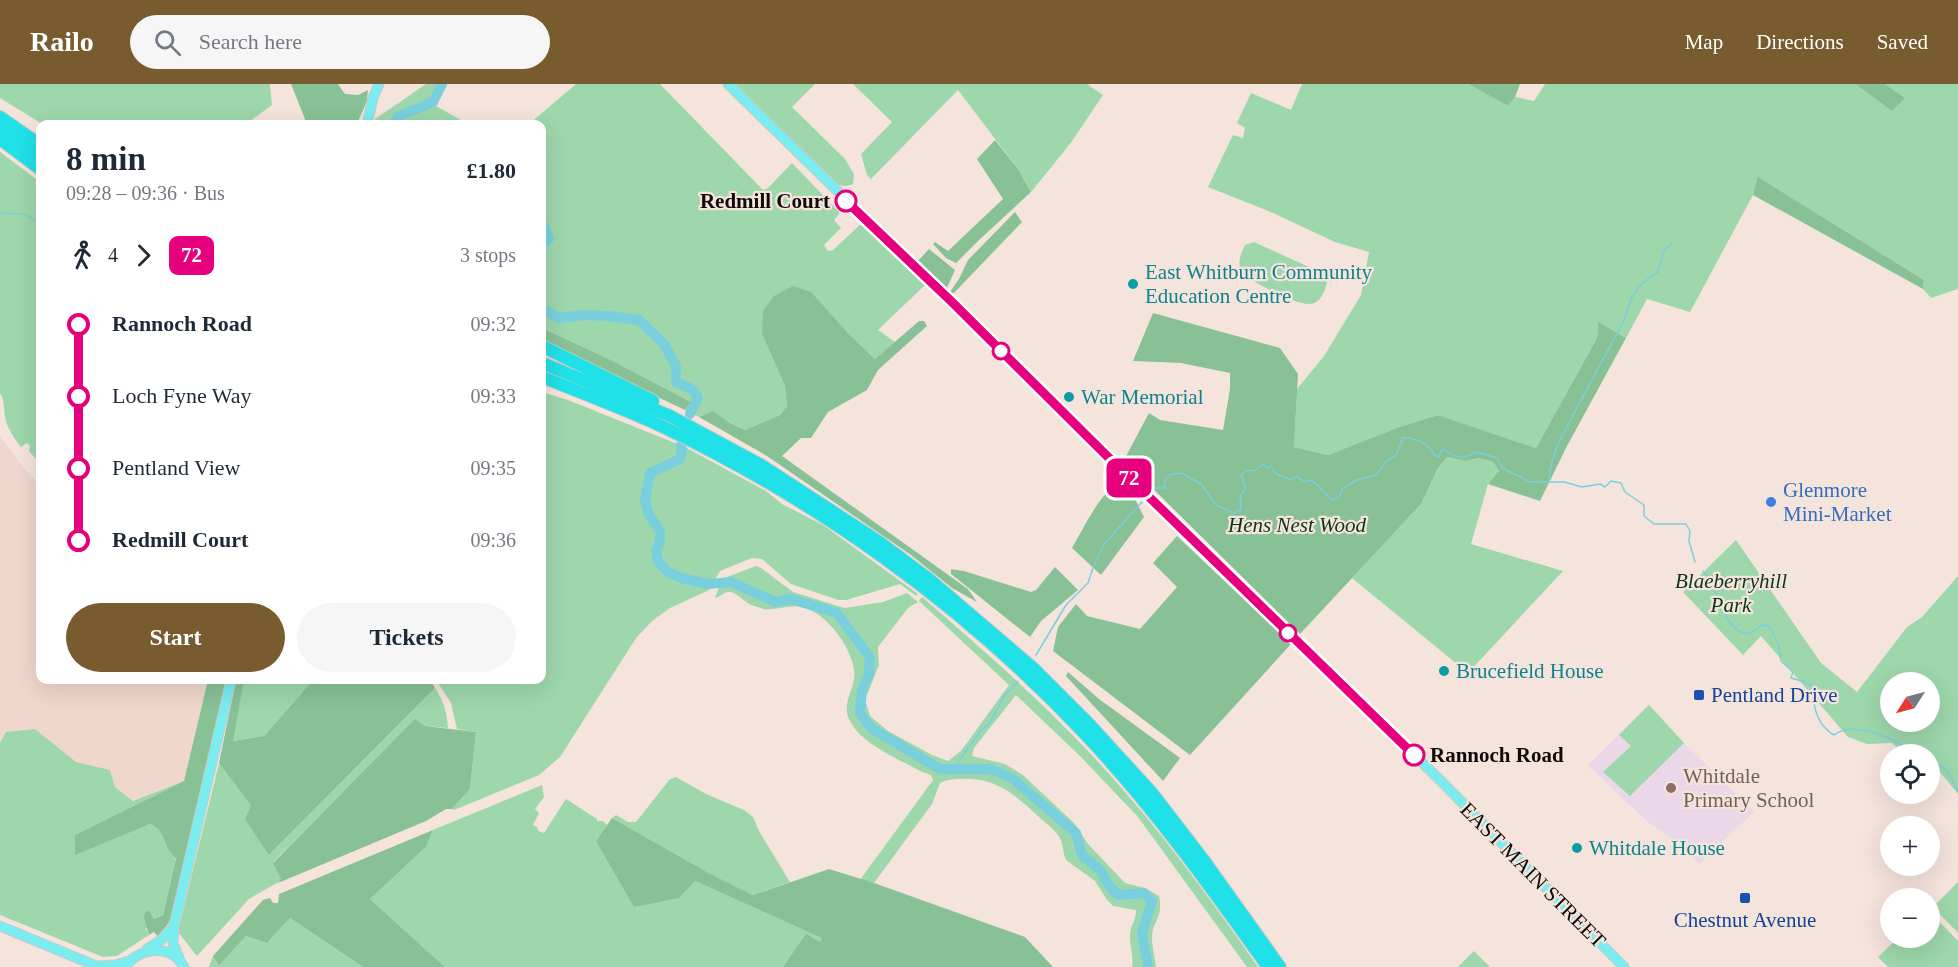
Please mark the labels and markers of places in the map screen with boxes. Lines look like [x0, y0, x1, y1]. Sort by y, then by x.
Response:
place label: Redmill Court [700, 189, 830, 213]
marker: Redmill Court [835, 190, 857, 212]
place label: East Whitburn Community Education Centre [1145, 260, 1373, 308]
marker: East Whitburn Community Education Centre [1126, 277, 1140, 291]
unlabelled marker [992, 342, 1010, 360]
place label: War Memorial [1081, 385, 1204, 409]
marker: War Memorial [1062, 390, 1076, 404]
place label: Glenmore Mini-Market [1783, 478, 1892, 526]
marker: Glenmore Mini-Market [1764, 495, 1778, 509]
unlabelled marker [1279, 624, 1297, 642]
place label: Brucefield House [1456, 659, 1604, 683]
marker: Brucefield House [1437, 664, 1451, 678]
place label: Pentland Drive [1711, 683, 1838, 707]
marker: Pentland Drive [1692, 688, 1706, 702]
place label: Rannoch Road [1430, 743, 1564, 767]
marker: Rannoch Road [1403, 744, 1425, 766]
place label: Whitdale Primary School [1683, 764, 1814, 812]
marker: Whitdale Primary School [1664, 781, 1678, 795]
place label: Whitdale House [1589, 836, 1725, 860]
marker: Whitdale House [1570, 841, 1584, 855]
marker: Chestnut Avenue [1738, 891, 1752, 905]
place label: Chestnut Avenue [1674, 908, 1816, 932]

